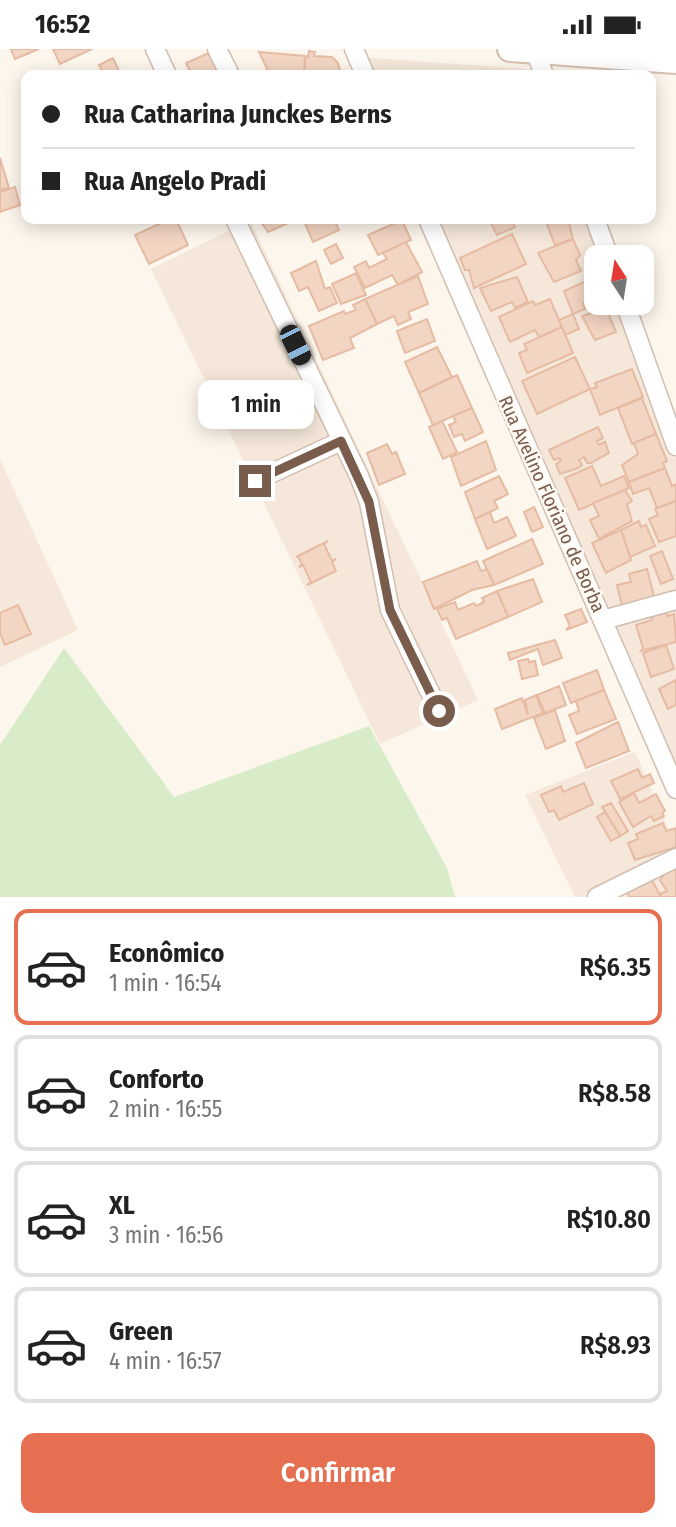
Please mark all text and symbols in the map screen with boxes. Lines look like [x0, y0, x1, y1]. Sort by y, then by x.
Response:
text: 16:52 [35, 9, 90, 40]
text: Rua Catharina Junckes Berns [84, 99, 392, 130]
text: Rua Angelo Pradi [84, 166, 266, 197]
north arrow [584, 245, 654, 315]
map controls [584, 245, 654, 315]
car [277, 322, 314, 368]
callout: 1 min [197, 379, 313, 429]
text: 1 min [231, 390, 281, 418]
street label: Rua Avelino Floriano de Borba [494, 392, 610, 616]
route end [239, 465, 271, 497]
route start [423, 695, 455, 727]
icon: car [25, 936, 88, 999]
text: Econômico [109, 938, 224, 969]
text: R$6.35 [579, 952, 651, 983]
text: 1 min · 16:54 [109, 969, 222, 997]
icon: car [25, 1062, 88, 1125]
text: Conforto [109, 1064, 204, 1095]
text: R$8.58 [578, 1078, 651, 1109]
text: 2 min · 16:55 [109, 1095, 222, 1123]
icon: car [25, 1188, 88, 1251]
text: XL [109, 1190, 135, 1221]
text: R$10.80 [566, 1204, 651, 1235]
text: 3 min · 16:56 [109, 1221, 223, 1249]
icon: car [25, 1314, 88, 1377]
text: Green [109, 1316, 173, 1347]
text: R$8.93 [580, 1330, 651, 1361]
text: 4 min · 16:57 [109, 1347, 222, 1375]
button: Confirmar [21, 1433, 655, 1513]

